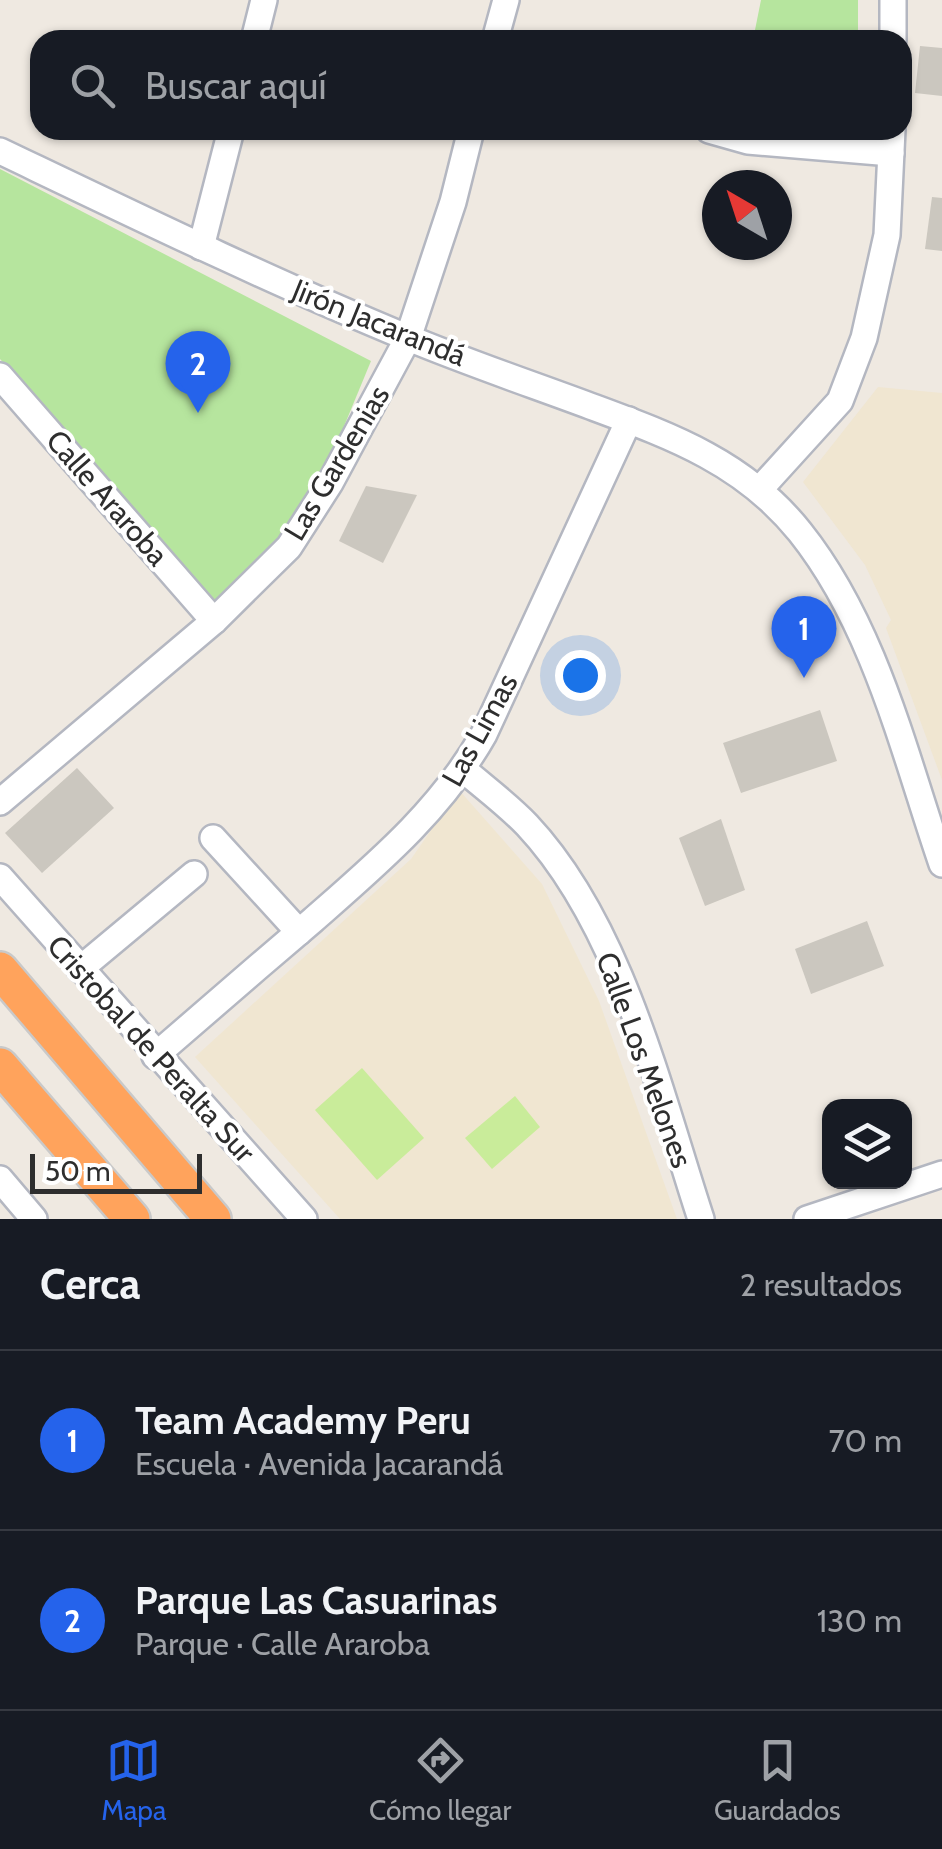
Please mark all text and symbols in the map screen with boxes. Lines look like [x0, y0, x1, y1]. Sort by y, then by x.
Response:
search box [30, 30, 912, 140]
icon: search [65, 58, 120, 113]
text: Buscar aquí [145, 62, 327, 109]
north arrow [702, 170, 792, 260]
street label: Jirón Jacarandá [286, 271, 472, 374]
pin: 2 [166, 330, 230, 413]
street label: Las Gardenias [276, 379, 397, 547]
street label: Calle Araroba [38, 422, 177, 574]
pin: 1 [772, 596, 836, 678]
your location [555, 650, 606, 701]
street label: Las Limas [434, 667, 526, 793]
street label: Cristobal de Peralta Sur [40, 927, 264, 1170]
street label: Calle Los Melones [588, 947, 701, 1173]
map controls [822, 1099, 912, 1189]
button: layers [822, 1099, 912, 1189]
scale bar [30, 1149, 202, 1194]
text: 50 m [45, 1154, 111, 1188]
text: Cerca [40, 1258, 140, 1310]
text: 2 resultados [740, 1265, 902, 1304]
text: Team Academy Peru [135, 1397, 471, 1444]
text: 1 [67, 1421, 78, 1460]
text: 70 m [829, 1421, 902, 1460]
text: Escuela · Avenida Jacarandá [135, 1444, 503, 1483]
text: Parque Las Casuarinas [135, 1577, 497, 1624]
text: 2 [64, 1601, 81, 1640]
text: 130 m [817, 1601, 902, 1640]
text: Parque · Calle Araroba [135, 1624, 430, 1663]
tab: Mapa [101, 1733, 166, 1827]
tab: Cómo llegar [369, 1733, 511, 1827]
tab: Guardados [714, 1733, 841, 1827]

